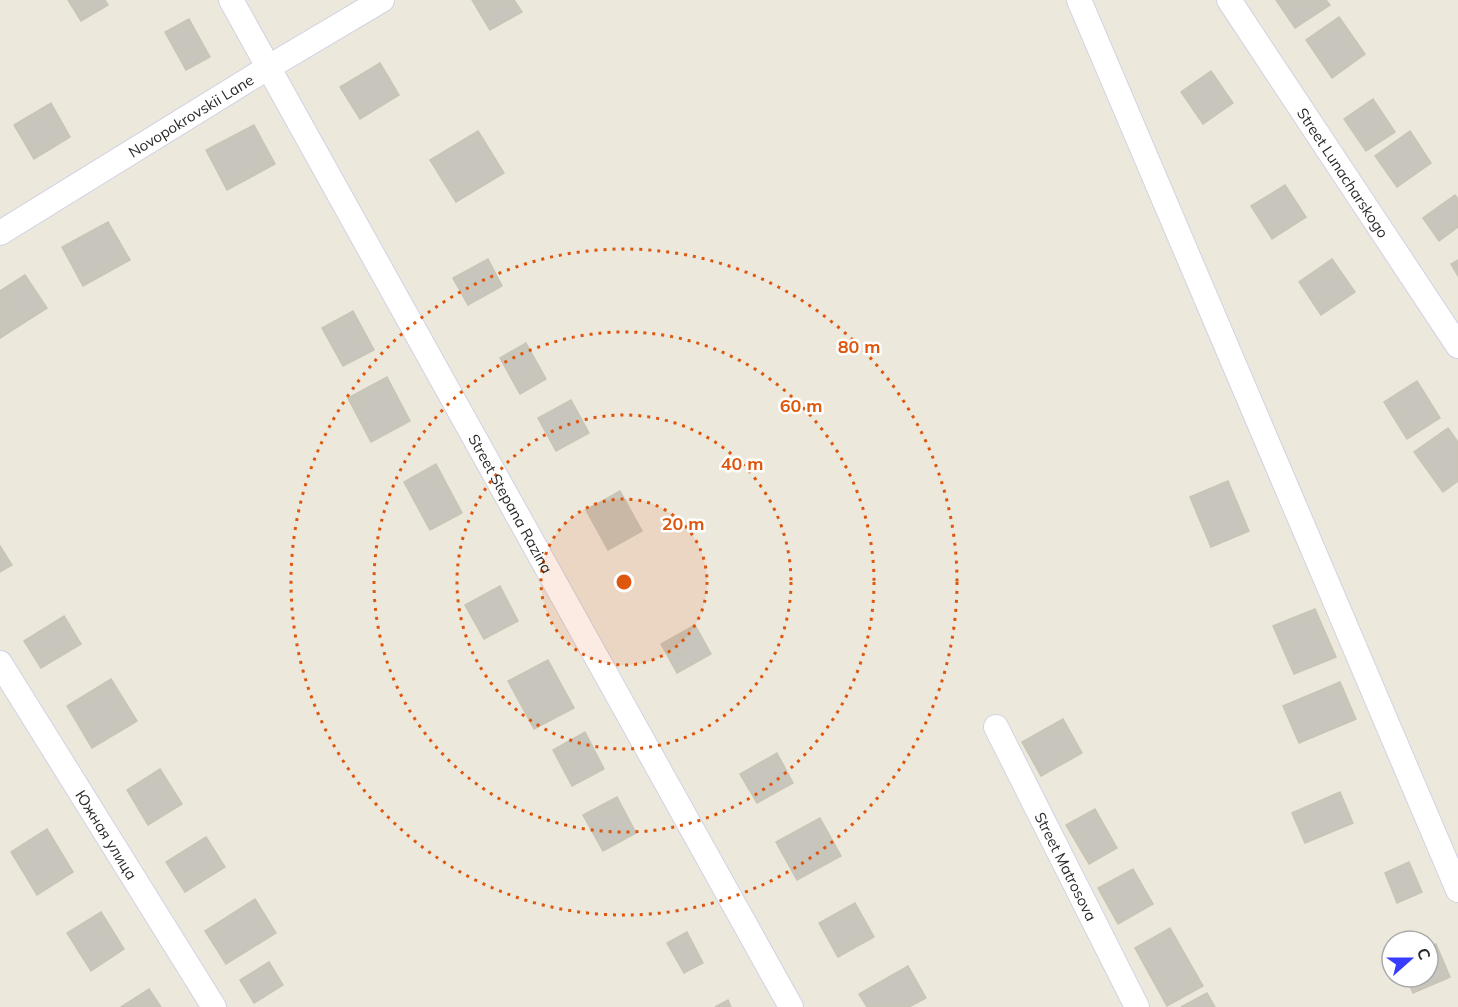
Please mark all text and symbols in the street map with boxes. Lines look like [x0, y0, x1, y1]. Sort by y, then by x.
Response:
street label: Novopokrovskii Lane [125, 70, 257, 161]
street label: Street Lunacharskogo [1293, 104, 1393, 241]
text: 80 m [838, 335, 880, 358]
text: 60 m [780, 394, 822, 417]
street label: Street Stepana Razina [465, 430, 557, 576]
text: 40 m [721, 452, 763, 475]
text: 20 m [662, 512, 704, 535]
centre of rings [614, 572, 634, 592]
street label: Южная улица [72, 786, 142, 883]
street label: Street Matrosova [1031, 809, 1101, 924]
north arrow [1380, 929, 1440, 989]
text: С [1413, 945, 1435, 962]

